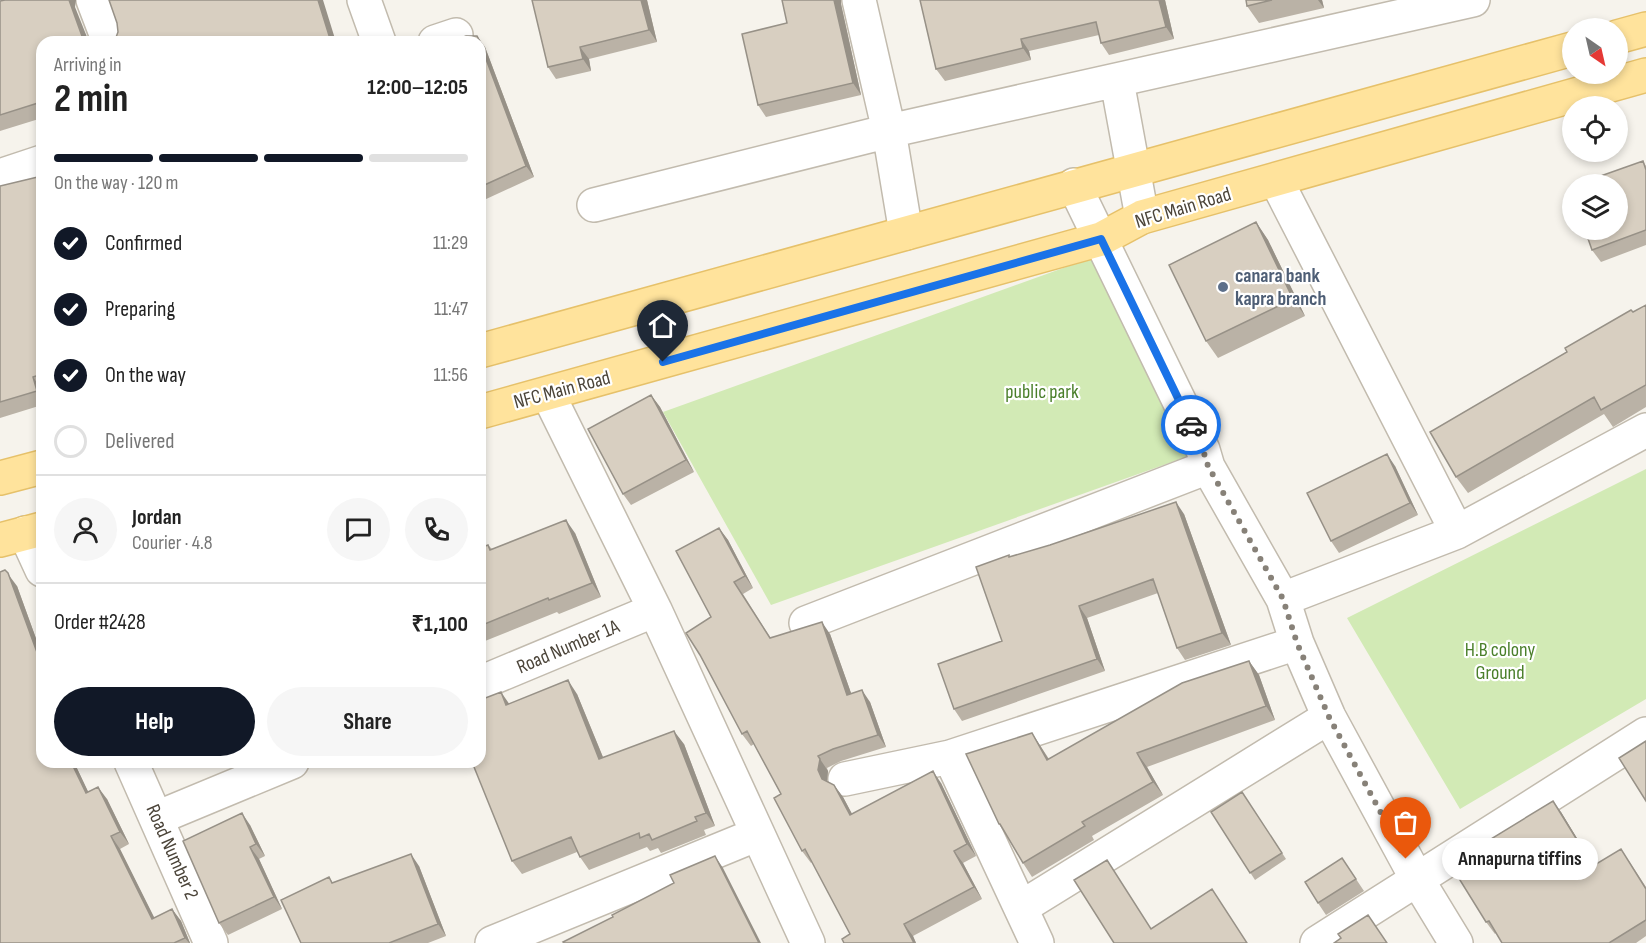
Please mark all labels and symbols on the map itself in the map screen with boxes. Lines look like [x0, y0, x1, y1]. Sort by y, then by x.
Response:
north arrow [1562, 18, 1628, 84]
street label: NFC Main Road [1132, 182, 1234, 234]
place label: canara bank kapra branch [1235, 264, 1326, 311]
marker: canara bank kapra branch [1216, 280, 1230, 294]
pin [637, 300, 688, 362]
street label: NFC Main Road [511, 366, 613, 414]
park label: public park [1005, 380, 1079, 404]
courier [1161, 395, 1221, 455]
street label: Road Number 1A [513, 614, 623, 679]
park label: H.B colony Ground [1465, 638, 1536, 685]
pin [1380, 797, 1431, 859]
street label: Road Number 2 [140, 801, 204, 903]
callout: Annapurna tiffins [1442, 838, 1598, 880]

